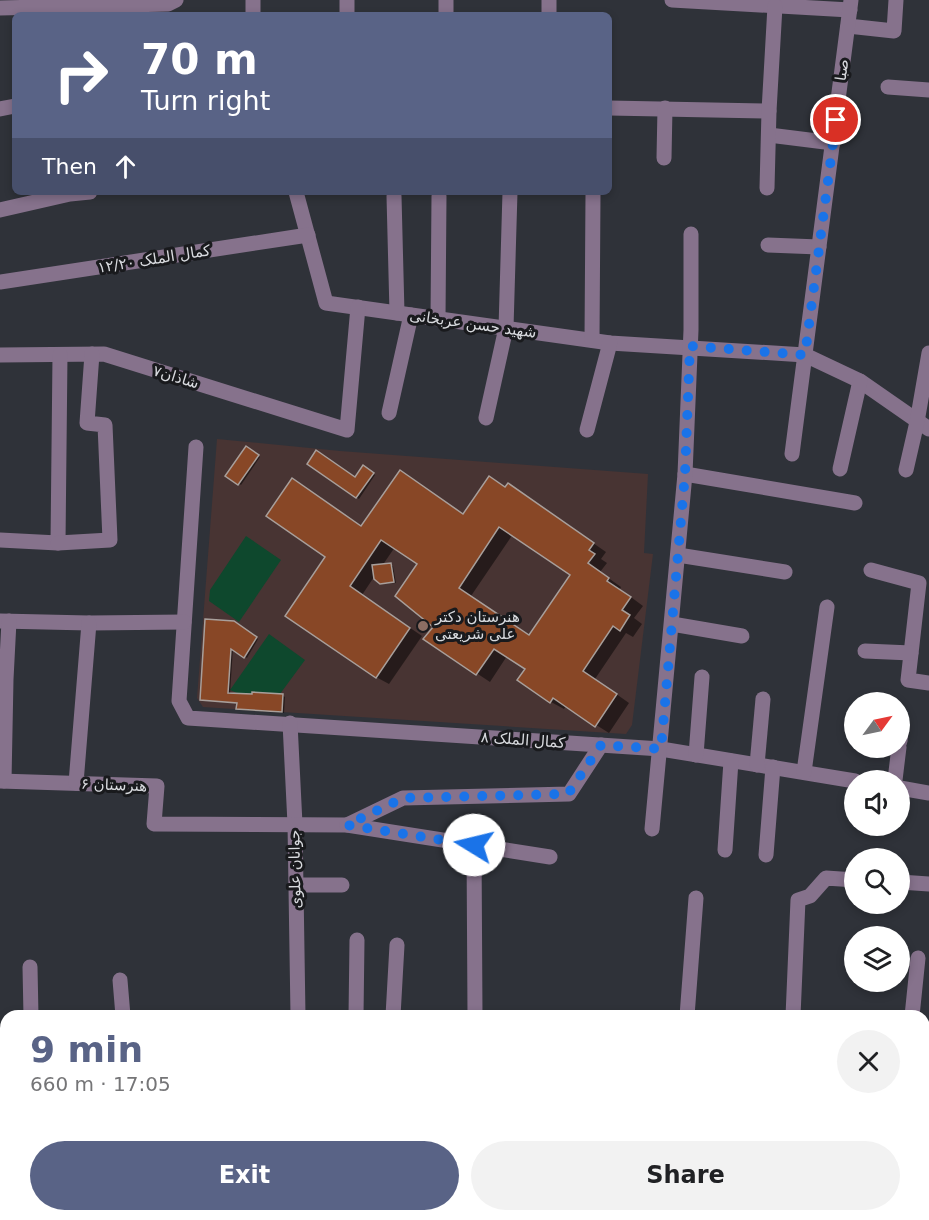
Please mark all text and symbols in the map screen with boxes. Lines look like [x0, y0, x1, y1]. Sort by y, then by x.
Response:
text: 70 m [141, 35, 258, 84]
icon: right [42, 36, 120, 114]
street label: صبا [832, 58, 852, 82]
text: Turn right [141, 85, 270, 116]
pin [810, 94, 861, 145]
icon: arrive [819, 103, 852, 136]
icon: ahead [109, 150, 142, 183]
text: Then [42, 154, 97, 179]
street label: کمال الملک ۱۲/۲۰ [96, 241, 213, 277]
street label: شهید حسن عربخانی [408, 306, 538, 342]
street label: شاذان۷ [151, 362, 201, 392]
place label: هنرستان دکتر علی شریعتی [434, 608, 520, 643]
marker: هنرستان دکتر علی شریعتی [416, 619, 430, 633]
north arrow [844, 692, 910, 758]
map controls [844, 692, 910, 992]
street label: کمال الملک ۸ [480, 728, 567, 752]
button: sound [844, 770, 910, 836]
street label: هنرستان ۶ [81, 775, 147, 795]
position arrow [442, 813, 506, 877]
street label: جوانان علوی [285, 829, 305, 909]
button: search [844, 848, 910, 914]
button: layers [844, 926, 910, 992]
text: 9 min [30, 1029, 143, 1070]
button: close [837, 1030, 900, 1093]
text: 660 m · 17:05 [30, 1072, 171, 1096]
button: Exit [30, 1141, 459, 1210]
button: Share [471, 1141, 900, 1210]

